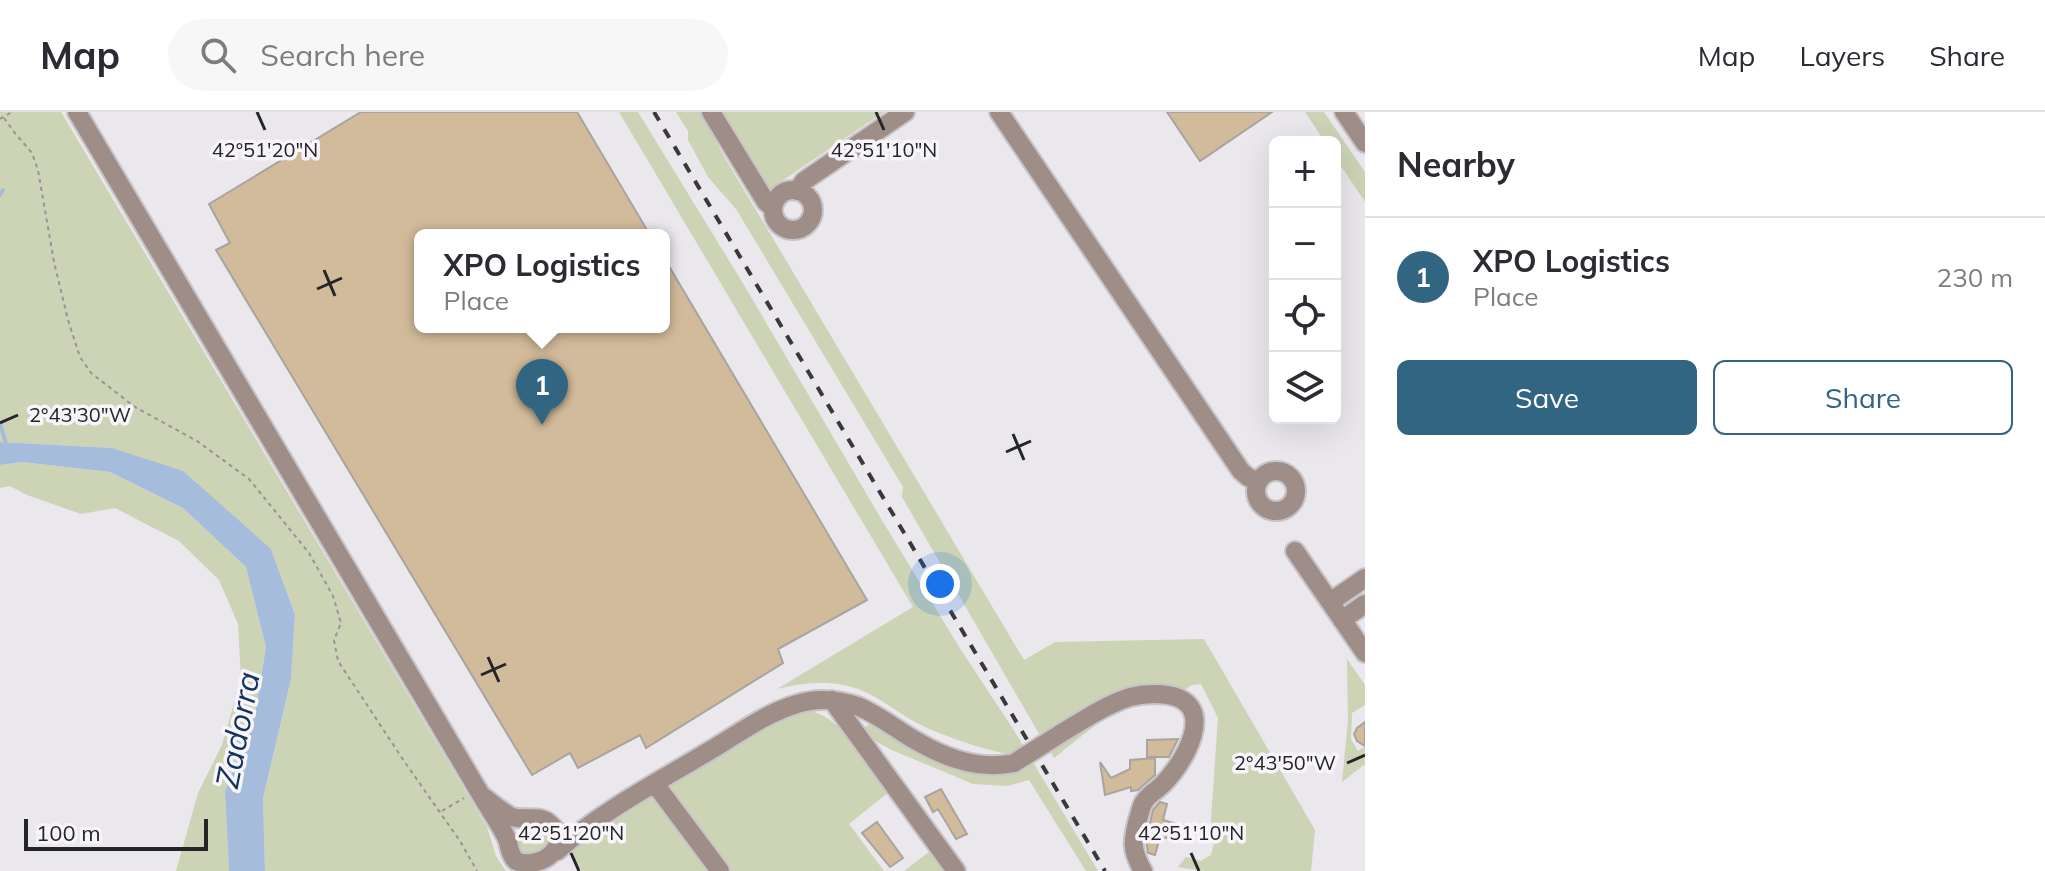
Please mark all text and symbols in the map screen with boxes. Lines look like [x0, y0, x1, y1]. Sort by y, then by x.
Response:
search box [168, 19, 728, 91]
text: Map [40, 31, 120, 79]
icon: search [196, 33, 240, 77]
text: Search here [260, 36, 425, 74]
text: Map [1698, 38, 1755, 73]
text: Layers [1799, 38, 1885, 73]
text: Share [1929, 38, 2005, 73]
map controls [1269, 136, 1341, 424]
button: + [1269, 136, 1341, 208]
text: 42°51'20"N [212, 137, 318, 162]
text: 42°51'10"N [831, 137, 937, 162]
text: Nearby [1397, 143, 1515, 186]
button: − [1269, 208, 1341, 280]
popup [414, 229, 670, 333]
text: XPO Logistics [1473, 242, 1670, 280]
text: XPO Logistics [444, 246, 640, 284]
text: 1 [1415, 261, 1431, 294]
text: 230 m [1937, 261, 2013, 294]
button: locate [1269, 280, 1341, 352]
text: Place [1473, 280, 1538, 313]
text: Place [444, 284, 509, 317]
button: layers [1269, 352, 1341, 424]
pin: 1 [516, 359, 568, 425]
button: Save [1397, 360, 1697, 435]
button: Share [1713, 360, 2013, 435]
text: 2°43'30"W [29, 402, 131, 427]
your location [920, 564, 960, 604]
water label: Zadorra [206, 668, 268, 791]
text: 2°43'50"W [1234, 750, 1336, 775]
scale bar [24, 815, 208, 851]
text: 100 m [36, 819, 101, 847]
text: 42°51'20"N [518, 820, 624, 845]
text: 42°51'10"N [1138, 820, 1244, 845]

